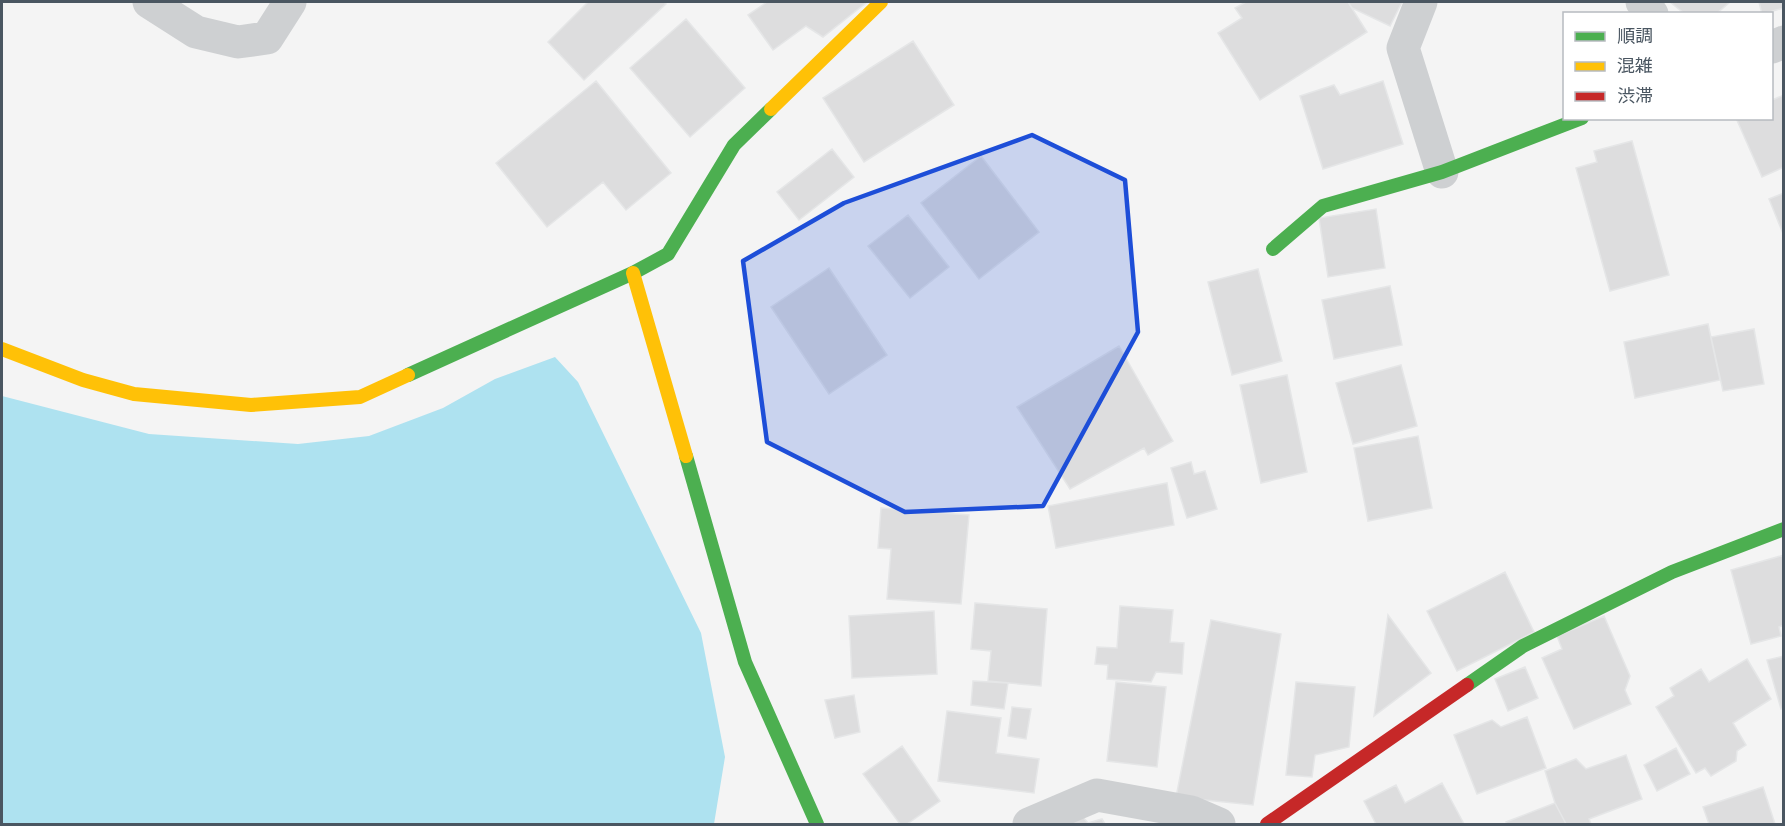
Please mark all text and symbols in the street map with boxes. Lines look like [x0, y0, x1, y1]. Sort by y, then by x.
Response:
legend [1563, 12, 1773, 120]
text: 順調 [1617, 24, 1653, 46]
text: 混雑 [1617, 54, 1653, 76]
text: 渋滞 [1617, 84, 1653, 106]

